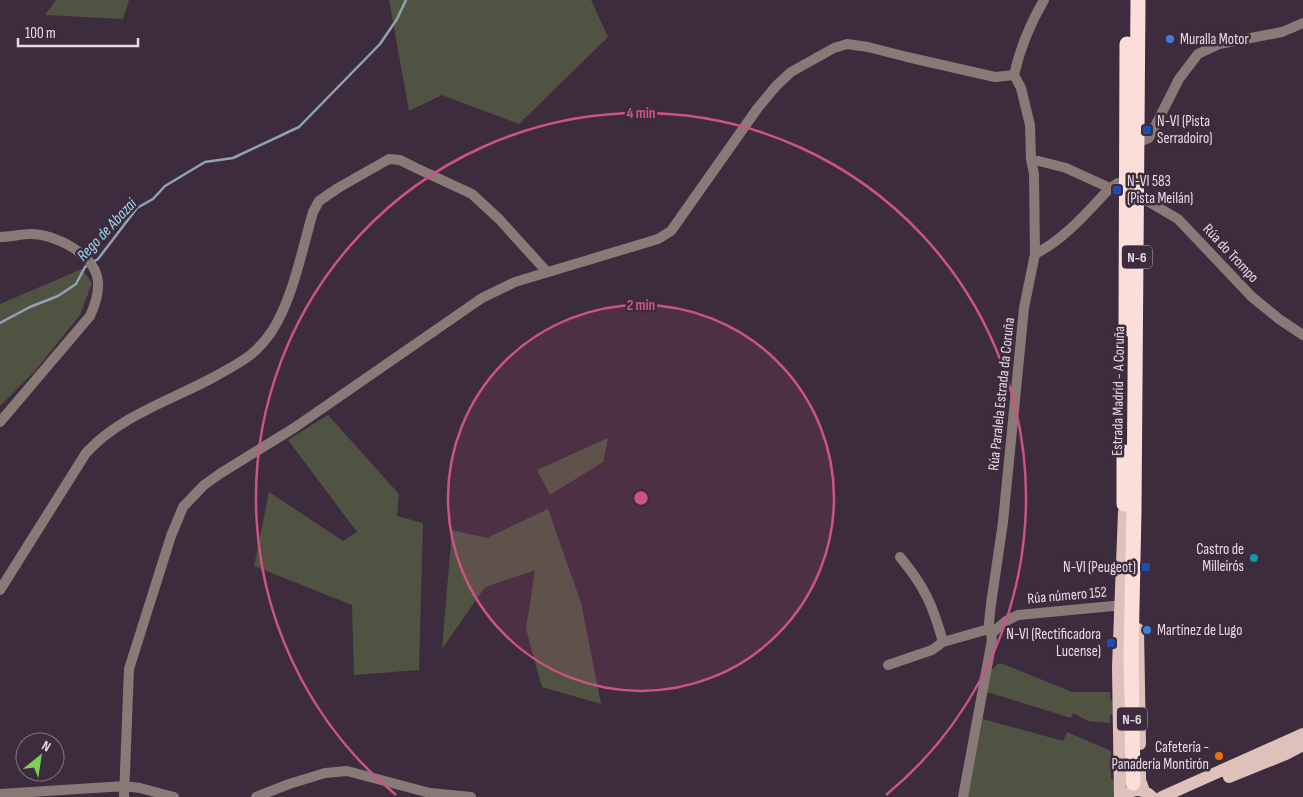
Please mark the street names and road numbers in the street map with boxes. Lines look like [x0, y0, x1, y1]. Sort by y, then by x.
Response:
street label: Rúa do Trompo [1199, 220, 1263, 287]
road number: N-6 [1122, 246, 1152, 268]
street label: Rúa Paralela Estrada da Coruña [984, 316, 1019, 472]
street label: Estrada Madrid - A Coruña [1108, 326, 1129, 456]
street label: Rúa número 152 [1026, 583, 1108, 608]
road number: N-6 [1117, 708, 1147, 731]

